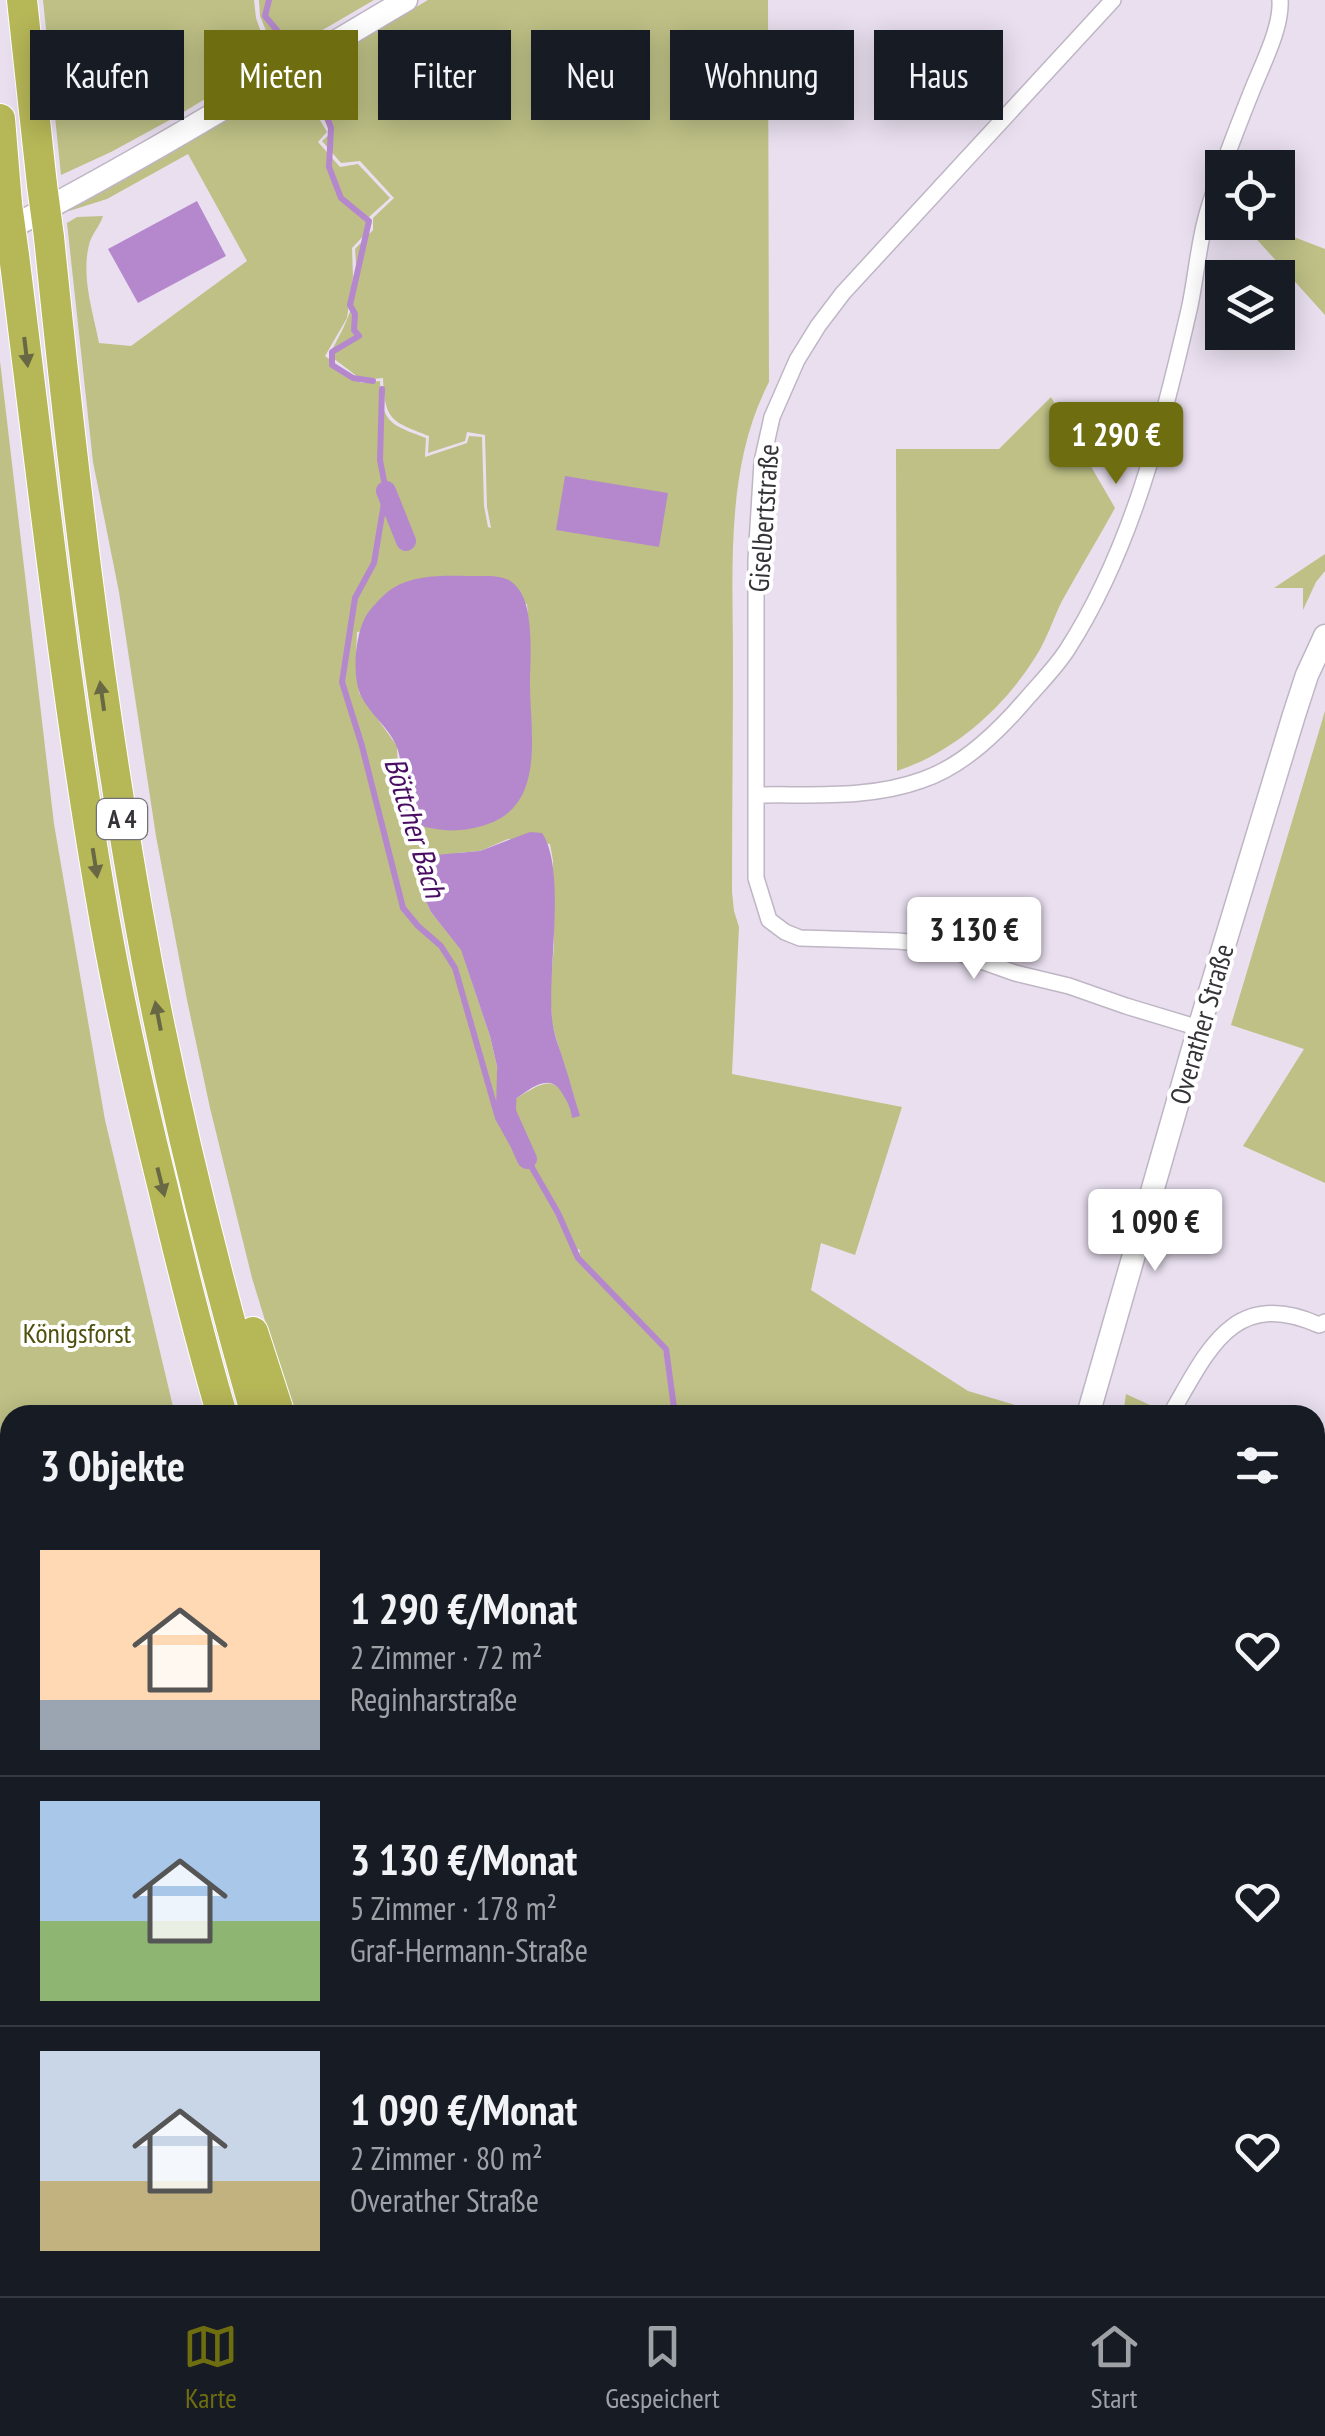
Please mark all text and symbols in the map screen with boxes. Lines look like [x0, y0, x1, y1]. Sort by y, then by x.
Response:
chip: Kaufen [30, 30, 184, 120]
chip: Mieten [204, 30, 358, 120]
chip: Filter [378, 30, 511, 120]
chip: Neu [531, 30, 650, 120]
chip: Wohnung [670, 30, 854, 120]
chip: Haus [874, 30, 1003, 120]
map controls [1205, 150, 1295, 350]
button: locate [1205, 150, 1295, 240]
button: layers [1205, 260, 1295, 350]
one-way arrow [18, 336, 34, 368]
pin: 1 290 € [1024, 402, 1208, 487]
text: 1 290 € [1071, 413, 1161, 455]
street label: Giselbertstraße [739, 443, 787, 593]
one-way arrow [94, 679, 110, 711]
water label: Böttcher Bach [376, 752, 456, 903]
road number: A 4 [97, 799, 147, 839]
one-way arrow [88, 848, 104, 880]
pin: 3 130 € [882, 897, 1066, 982]
text: 3 130 € [929, 908, 1019, 950]
street label: Overather Straße [1160, 939, 1242, 1109]
one-way arrow [149, 1000, 165, 1031]
one-way arrow [154, 1167, 169, 1198]
pin: 1 090 € [1063, 1189, 1247, 1274]
text: 1 090 € [1110, 1200, 1200, 1242]
park label: Königsforst [23, 1314, 132, 1351]
text: 3 Objekte [40, 1438, 185, 1493]
icon: filters [1230, 1438, 1285, 1493]
text: 1 290 €/Monat [350, 1581, 577, 1636]
icon: home [120, 1590, 240, 1710]
icon: heart [1230, 1623, 1285, 1678]
text: 2 Zimmer · 72 m² [350, 1636, 543, 1678]
text: Reginharstraße [350, 1678, 518, 1720]
text: 3 130 €/Monat [350, 1832, 577, 1887]
icon: home [120, 1841, 240, 1961]
icon: heart [1230, 1874, 1285, 1929]
text: 5 Zimmer · 178 m² [350, 1887, 557, 1929]
text: Graf-Hermann-Straße [350, 1929, 588, 1971]
text: 1 090 €/Monat [350, 2082, 577, 2137]
icon: home [120, 2091, 240, 2211]
icon: heart [1230, 2124, 1285, 2179]
text: 2 Zimmer · 80 m² [350, 2137, 543, 2179]
text: Overather Straße [350, 2179, 539, 2221]
tab: Karte [183, 2319, 238, 2416]
tab: Gespeichert [605, 2319, 720, 2416]
tab: Start [1087, 2319, 1142, 2416]

